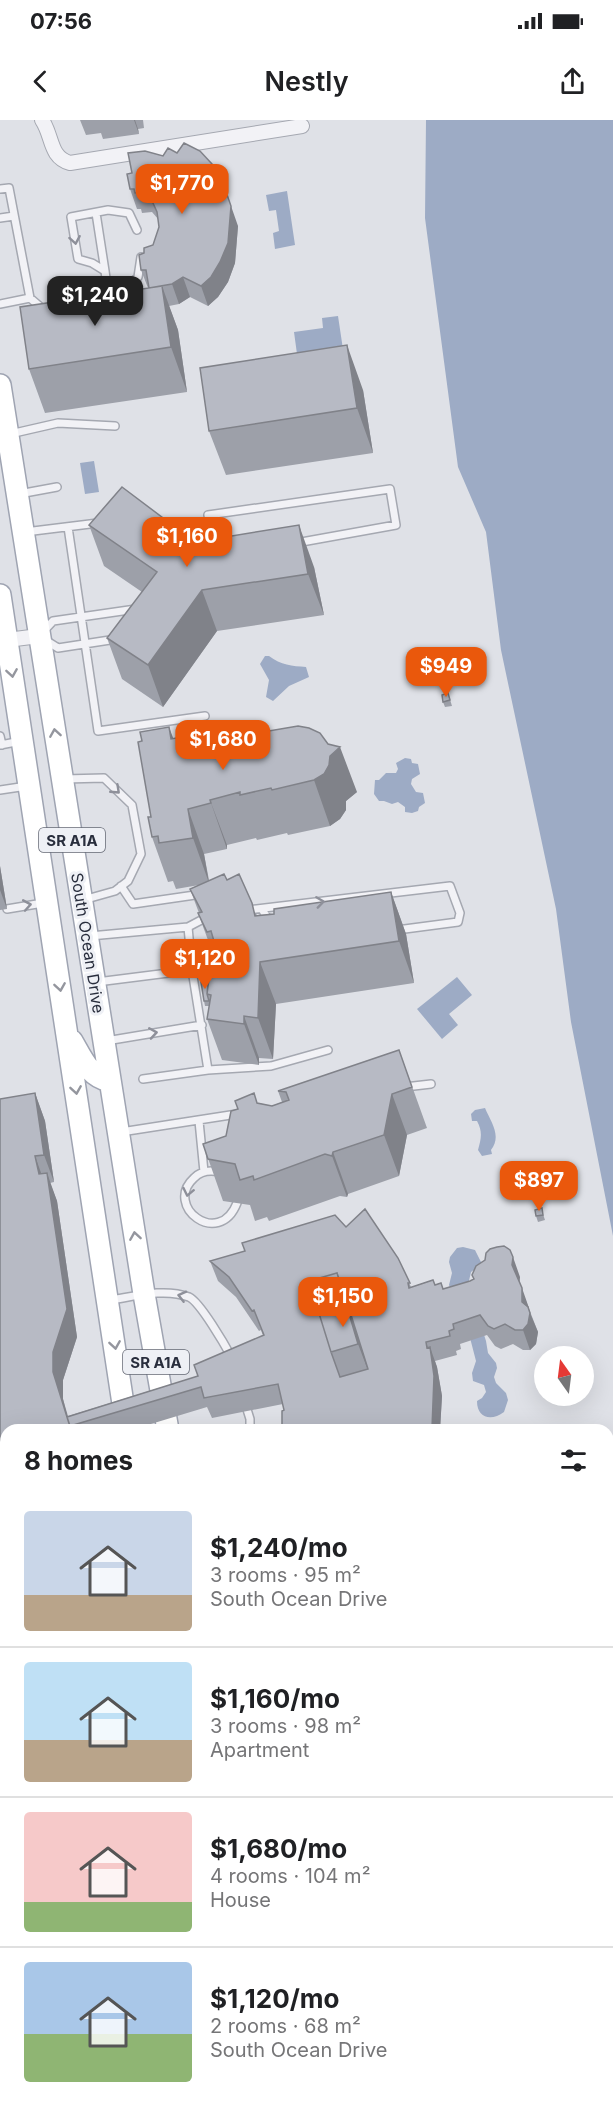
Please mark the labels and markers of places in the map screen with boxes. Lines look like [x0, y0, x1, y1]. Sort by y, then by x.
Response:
pin: $1,770 [133, 164, 231, 215]
pin: $1,240 [46, 276, 144, 327]
pin: $1,160 [138, 517, 236, 568]
pin: $949 [410, 647, 482, 698]
pin: $1,680 [174, 720, 272, 771]
pin: $1,120 [156, 939, 254, 990]
pin: $897 [503, 1161, 575, 1212]
pin: $1,150 [294, 1277, 392, 1328]

